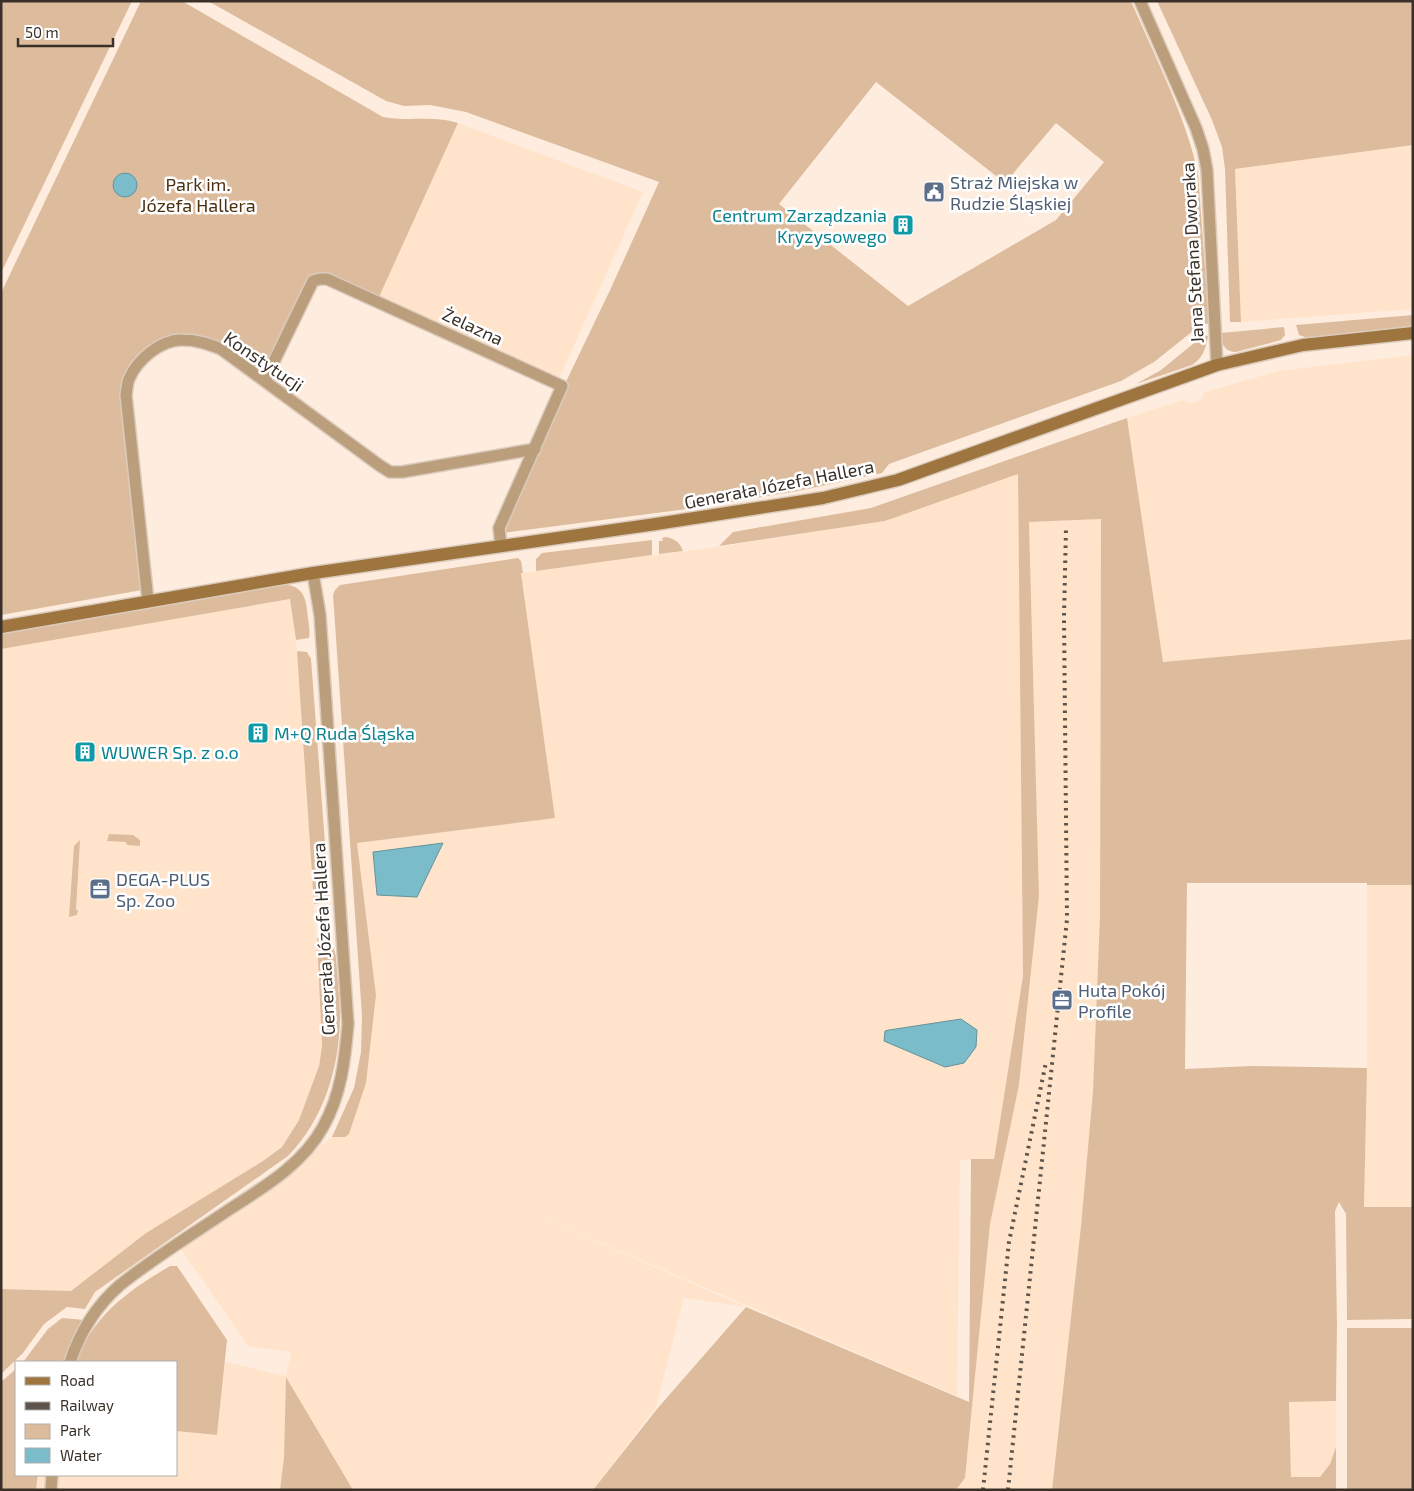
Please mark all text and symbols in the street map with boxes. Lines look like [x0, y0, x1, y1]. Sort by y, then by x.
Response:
scale bar [18, 15, 112, 47]
text: 50 m [25, 23, 59, 41]
street label: Jana Stefana Dworaka [1176, 162, 1208, 344]
place label: Straż Miejska w Rudzie Śląskiej [950, 171, 1078, 214]
park label: Park im. Józefa Hallera [140, 173, 256, 216]
public building icon: Straż Miejska w Rudzie Śląskiej [922, 180, 946, 204]
place label: Centrum Zarządzania Kryzysowego [712, 204, 887, 247]
building icon: Centrum Zarządzania Kryzysowego [891, 213, 915, 237]
street label: Żelazna [439, 302, 507, 350]
street label: Konstytucji [220, 326, 308, 396]
street label: Generała Józefa Hallera [682, 455, 876, 513]
building icon: M+Q Ruda Śląska [246, 721, 270, 745]
place label: M+Q Ruda Śląska [274, 722, 415, 744]
building icon: WUWER Sp. z o.o [73, 740, 97, 764]
place label: WUWER Sp. z o.o [101, 741, 239, 763]
street label: Generała Józefa Hallera [307, 842, 339, 1036]
place label: DEGA-PLUS Sp. Zoo [116, 868, 210, 911]
office icon: DEGA-PLUS Sp. Zoo [88, 877, 112, 901]
place label: Huta Pokój Profile [1078, 979, 1165, 1022]
office icon: Huta Pokój Profile [1050, 988, 1074, 1012]
legend [15, 1361, 178, 1476]
text: Road [60, 1371, 95, 1389]
text: Railway [60, 1396, 114, 1414]
text: Park [60, 1421, 91, 1439]
text: Water [60, 1446, 102, 1464]

